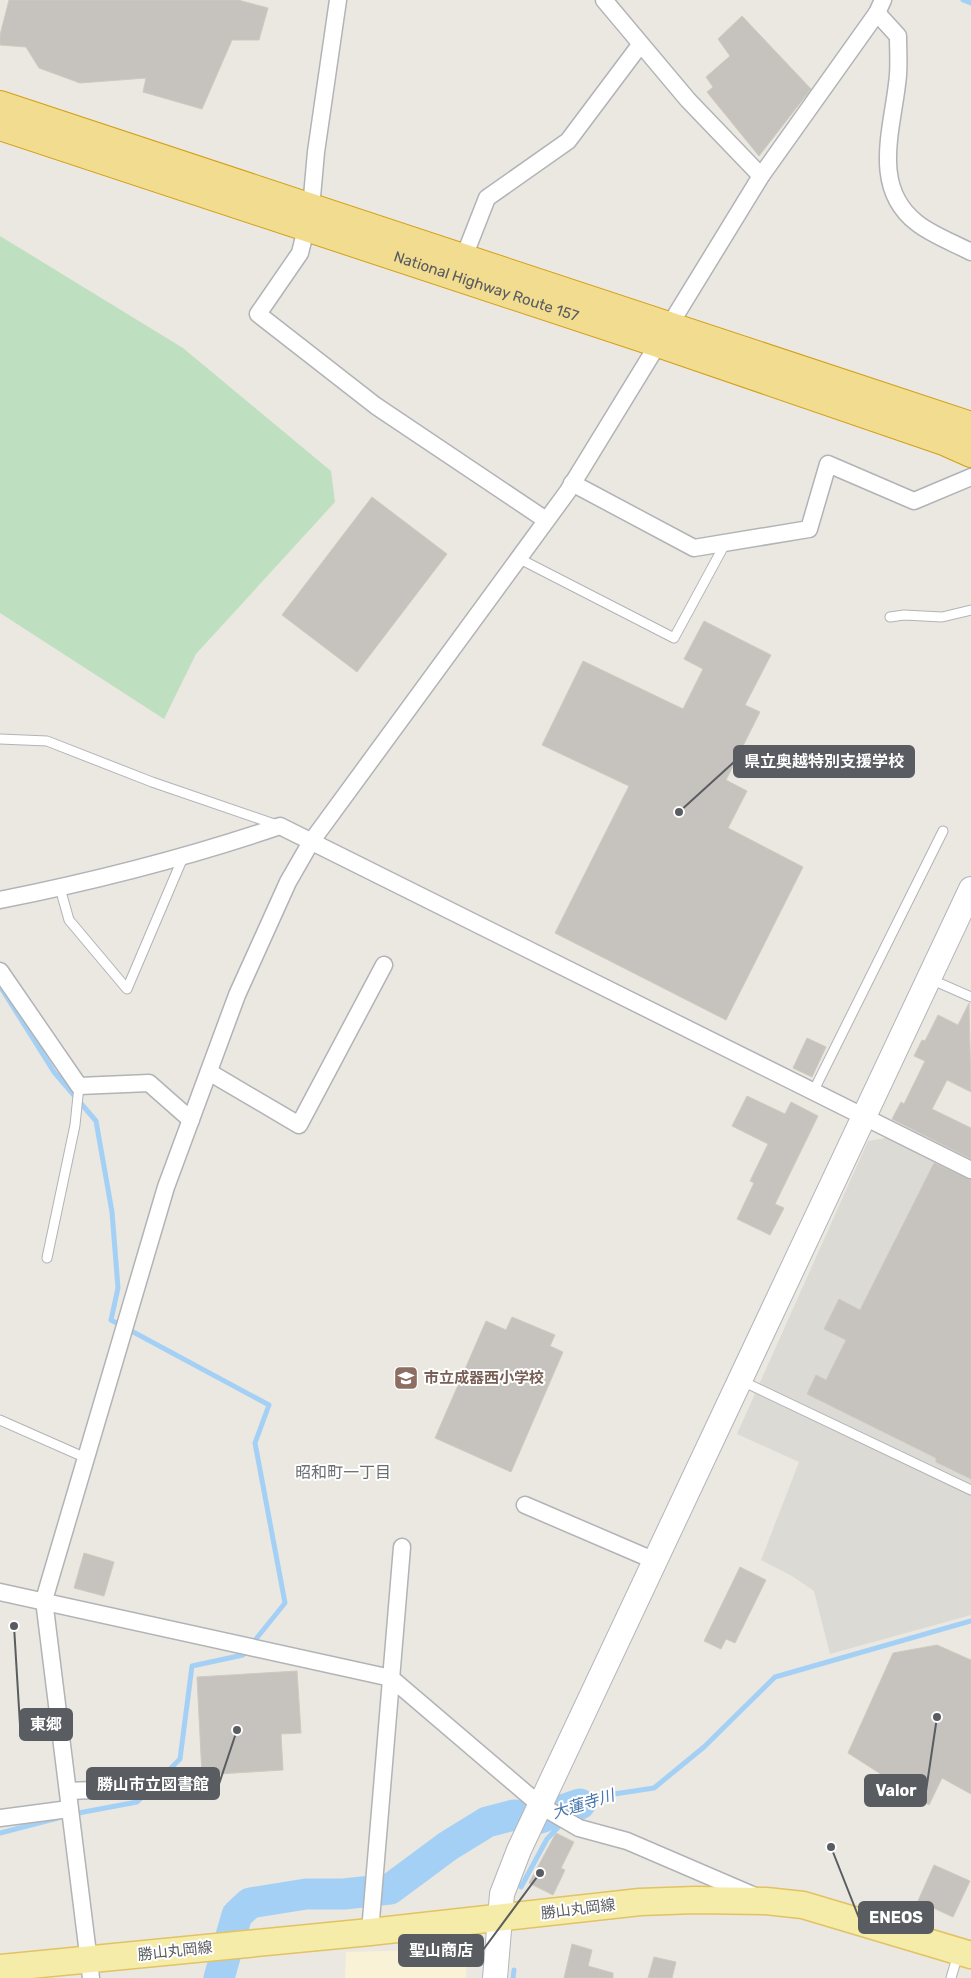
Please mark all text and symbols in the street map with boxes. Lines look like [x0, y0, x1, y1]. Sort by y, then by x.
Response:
street label: National Highway Route 157 [391, 247, 581, 325]
callout: 県立奥越特別支援学校 [734, 746, 914, 777]
text: 県立奥越特別支援学校 [744, 752, 904, 771]
school or university icon: 市立成器西小学校 [393, 1365, 419, 1391]
place label: 市立成器西小学校 [424, 1369, 544, 1387]
district label: 昭和町一丁目 [295, 1463, 391, 1482]
callout: 東郷 [20, 1709, 72, 1740]
text: 東郷 [30, 1715, 62, 1734]
callout: 勝山市立図書館 [87, 1768, 219, 1799]
text: 勝山市立図書館 [97, 1775, 209, 1794]
callout: Valor [865, 1775, 926, 1806]
text: Valor [875, 1781, 917, 1800]
water label: 大蓮寺川 [550, 1785, 618, 1822]
street label: 勝山丸岡線 [540, 1895, 616, 1923]
callout: ENEOS [859, 1902, 933, 1933]
text: ENEOS [869, 1908, 923, 1927]
callout: 聖山商店 [399, 1935, 483, 1966]
street label: 勝山丸岡線 [137, 1938, 213, 1964]
text: 聖山商店 [409, 1941, 473, 1960]

